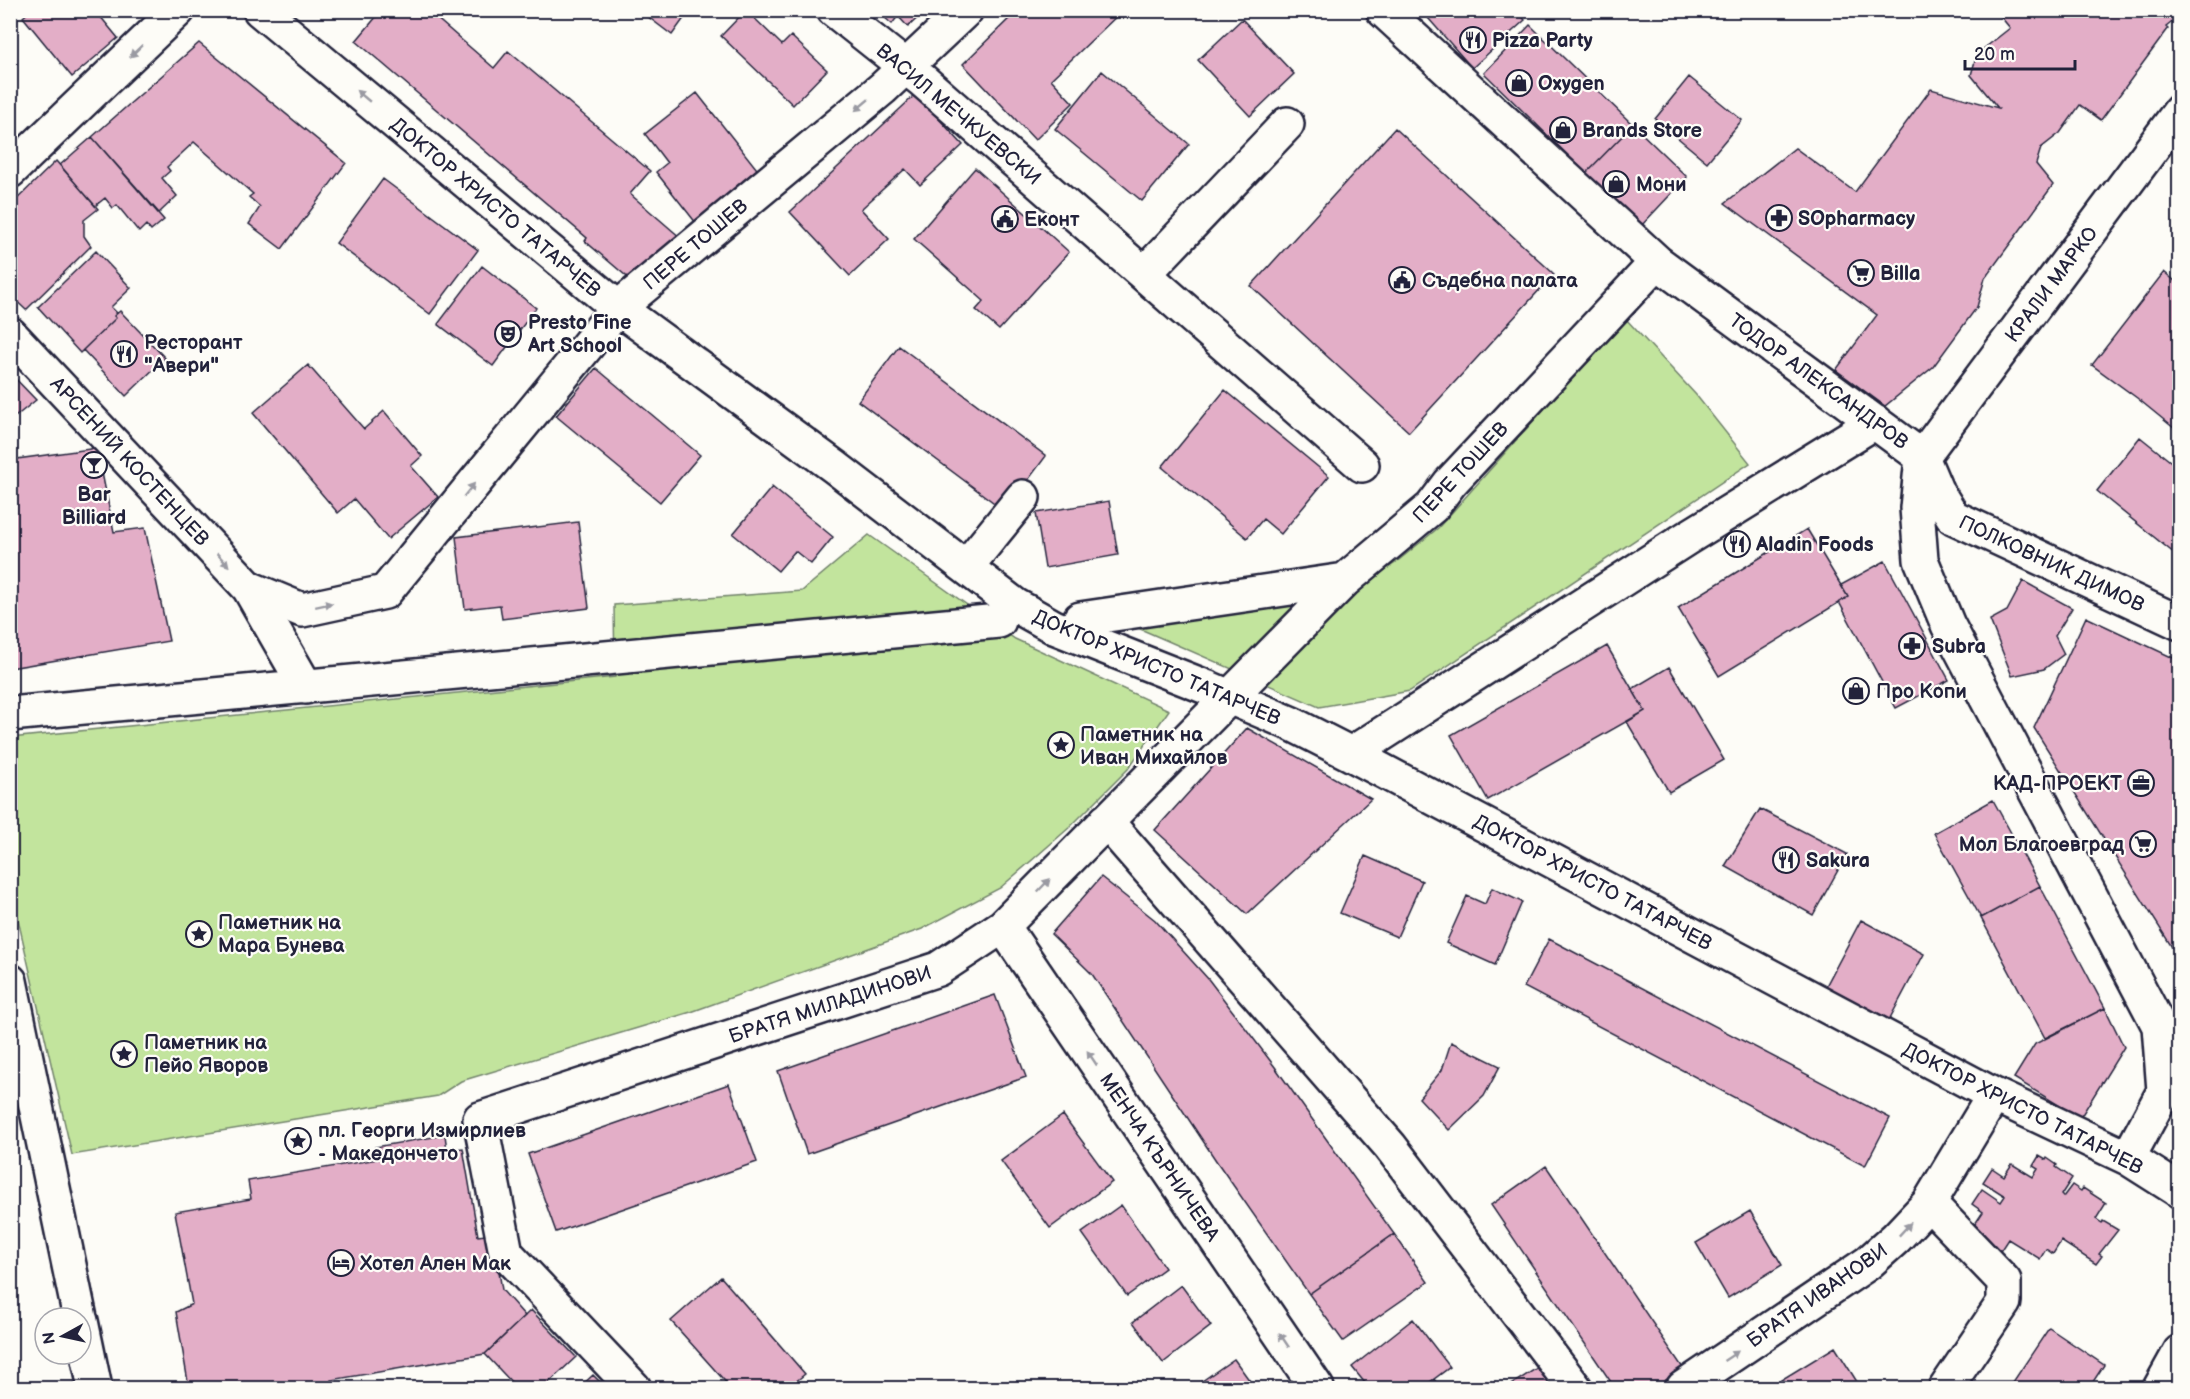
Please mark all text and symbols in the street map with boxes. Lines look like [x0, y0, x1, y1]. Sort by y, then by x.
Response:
restaurant icon: Pizza Party [1458, 25, 1488, 55]
place label: Pizza Party [1492, 29, 1594, 53]
scale bar [1965, 33, 2074, 71]
street label: ВАСИЛ МЕЧКУЕВСКИ [871, 39, 1045, 191]
one-way arrow [128, 44, 143, 58]
text: 20 m [1974, 44, 2015, 65]
shop icon: Oxygen [1504, 68, 1534, 98]
place label: Oxygen [1538, 72, 1605, 96]
one-way arrow [356, 90, 371, 103]
one-way arrow [855, 98, 870, 111]
street label: ДОКТОР ХРИСТО ТАТАРЧЕВ [385, 113, 605, 303]
shop icon: Brands Store [1548, 115, 1578, 145]
place label: Brands Store [1582, 119, 1702, 143]
shop icon: Мони [1601, 169, 1631, 199]
place label: Мони [1636, 173, 1687, 197]
street label: ПЕРЕ ТОШЕВ [638, 194, 753, 295]
pharmacy icon: SOpharmacy [1764, 203, 1794, 233]
public building icon: Еконт [990, 204, 1020, 234]
place label: SOpharmacy [1798, 207, 1916, 231]
place label: Еконт [1024, 208, 1080, 232]
street label: КРАЛИ МАРКО [2000, 222, 2103, 347]
supermarket icon: Billa [1846, 258, 1876, 288]
place label: Billa [1880, 262, 1921, 286]
public building icon: Съдебна палата [1387, 265, 1417, 295]
place label: Съдебна палата [1422, 269, 1578, 293]
street label: ТОДОР АЛЕКСАНДРОВ [1724, 309, 1913, 455]
place label: Presto Fine Art School [527, 311, 632, 358]
theatre icon: Presto Fine Art School [493, 319, 523, 349]
place label: Ресторант "Авери" [144, 331, 243, 378]
restaurant icon: Ресторант "Авери" [109, 339, 139, 369]
street label: АРСЕНИЙ КОСТЕНЦЕВ [44, 372, 214, 551]
street label: ПЕРЕ ТОШЕВ [1408, 417, 1514, 528]
bar icon: Bar Billiard [79, 450, 109, 480]
one-way arrow [462, 482, 475, 498]
place label: Bar Billiard [62, 483, 126, 530]
street label: ПОЛКОВНИК ДИМОВ [1955, 510, 2148, 618]
restaurant icon: Aladin Foods [1722, 529, 1752, 559]
place label: Aladin Foods [1755, 533, 1874, 557]
one-way arrow [216, 553, 230, 568]
one-way arrow [315, 600, 333, 610]
street label: ДОКТОР ХРИСТО ТАТАРЧЕВ [1029, 605, 1284, 731]
pharmacy icon: Subra [1897, 631, 1927, 661]
place label: Subra [1932, 635, 1986, 659]
shop icon: Про Копи [1841, 676, 1871, 706]
place label: Про Копи [1876, 680, 1967, 704]
place label: Паметник на Иван Михайлов [1080, 723, 1228, 770]
place icon: Паметник на Иван Михайлов [1046, 730, 1076, 760]
office icon: КАД-ПРОЕКТ [2126, 768, 2156, 798]
place label: КАД-ПРОЕКТ [1993, 772, 2122, 796]
street label: ДОКТОР ХРИСТО ТАТАРЧЕВ [1469, 810, 1716, 956]
supermarket icon: Мол Благоевград [2128, 829, 2158, 859]
place label: Мол Благоевград [1959, 833, 2124, 857]
restaurant icon: Sakura [1771, 845, 1801, 875]
place label: Sakura [1806, 849, 1870, 873]
one-way arrow [1036, 878, 1050, 892]
place label: Паметник на Мара Бунева [218, 911, 345, 958]
place icon: Паметник на Мара Бунева [184, 919, 214, 949]
street label: БРАТЯ МИЛАДИНОВИ [726, 961, 935, 1049]
place label: Паметник на Пейо Яворов [144, 1031, 268, 1078]
street label: ДОКТОР ХРИСТО ТАТАРЧЕВ [1898, 1038, 2147, 1180]
place icon: Паметник на Пейо Яворов [109, 1039, 139, 1069]
one-way arrow [1086, 1050, 1098, 1066]
street label: МЕНЧА КЪРНИЧЕВА [1094, 1069, 1225, 1247]
place label: пл. Георги Измирлиев - Македончето [318, 1119, 526, 1166]
place icon: пл. Георги Измирлиев - Македончето [283, 1126, 313, 1156]
one-way arrow [1898, 1222, 1911, 1237]
street label: БРАТЯ ИВАНОВИ [1743, 1238, 1892, 1353]
hotel icon: Хотел Ален Мак [326, 1248, 356, 1278]
place label: Хотел Ален Мак [359, 1252, 511, 1276]
north arrow [33, 1306, 93, 1366]
text: N [39, 1331, 60, 1345]
one-way arrow [1279, 1332, 1290, 1348]
one-way arrow [1723, 1351, 1739, 1362]

